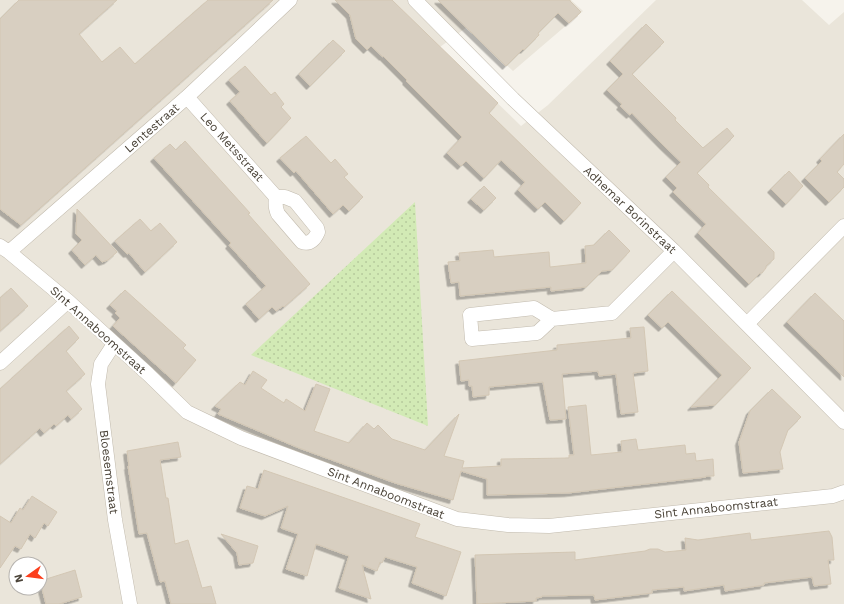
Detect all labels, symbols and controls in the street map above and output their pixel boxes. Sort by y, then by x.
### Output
street label: Lentestraat [122,101,182,155]
street label: Leo Metsstraat [197,110,267,184]
street label: Adhemar Borinstraat [581,163,679,257]
street label: Sint Annaboomstraat [47,283,149,377]
street label: Bloesemstraat [97,429,121,515]
street label: Sint Annaboomstraat [326,464,446,522]
street label: Sint Annaboomstraat [654,495,778,521]
north arrow [8,556,48,596]
text: N [11,573,26,584]

